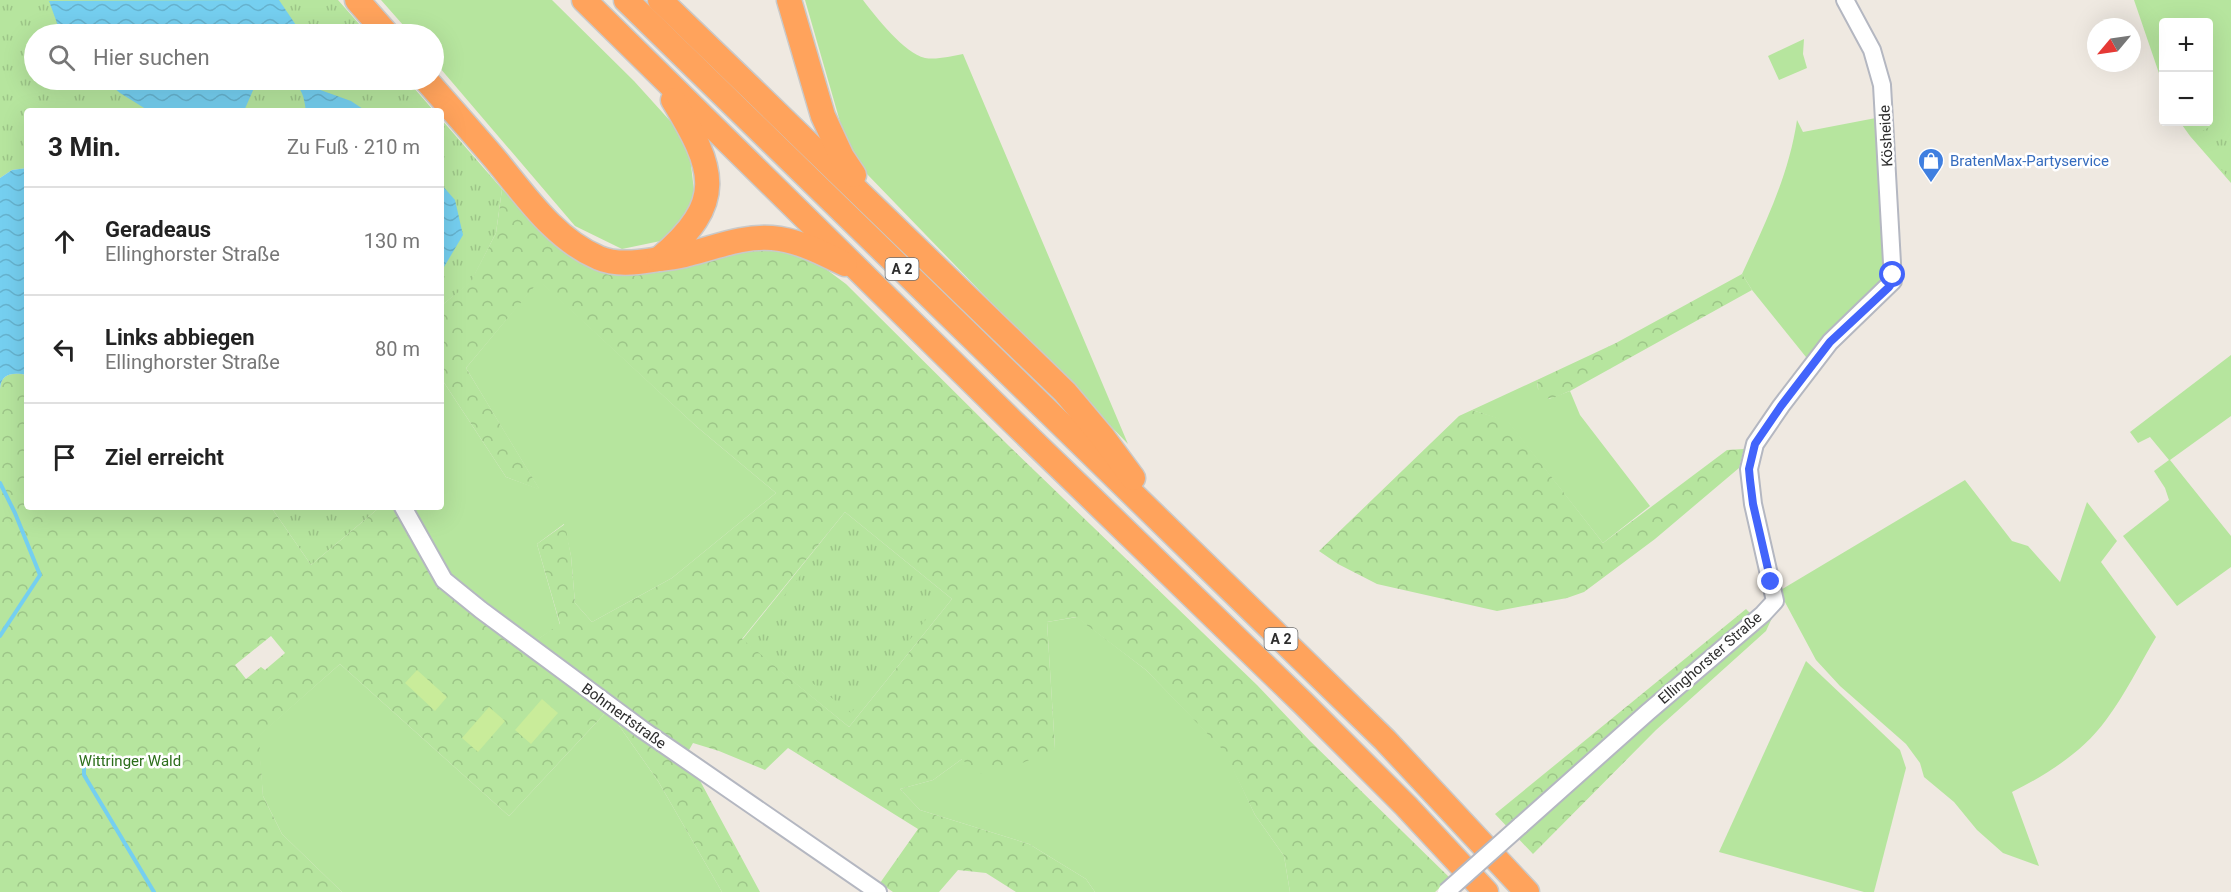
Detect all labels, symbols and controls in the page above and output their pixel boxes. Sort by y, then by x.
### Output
north arrow [2087,18,2141,72]
map controls [2159,18,2213,126]
button: + [2159,18,2213,72]
search box [24,24,444,90]
icon: search [45,41,78,74]
text: Hier suchen [93,45,210,70]
button: − [2159,72,2213,126]
street label: Kösheide [1875,105,1897,167]
text: 3 Min. [48,132,121,162]
text: Zu Fuß · 210 m [287,135,420,159]
shop icon: BratenMax-Partyservice [1916,146,1946,184]
place label: BratenMax-Partyservice [1950,152,2109,170]
text: Geradeaus [105,217,211,242]
icon: ahead [48,225,81,258]
text: 130 m [364,229,420,253]
text: Ellinghorster Straße [105,242,280,266]
road number: A 2 [886,258,918,280]
route start [1879,261,1905,287]
text: Links abbiegen [105,325,255,350]
icon: left [48,333,81,366]
text: 80 m [375,337,420,361]
text: Ellinghorster Straße [105,350,280,374]
icon: arrive [48,441,81,474]
text: Ziel erreicht [105,445,224,470]
route end [1757,568,1783,594]
street label: Ellinghorster Straße [1655,608,1765,708]
road number: A 2 [1264,628,1298,650]
street label: Bohmertstraße [578,679,670,753]
park label: Wittringer Wald [79,752,181,770]

